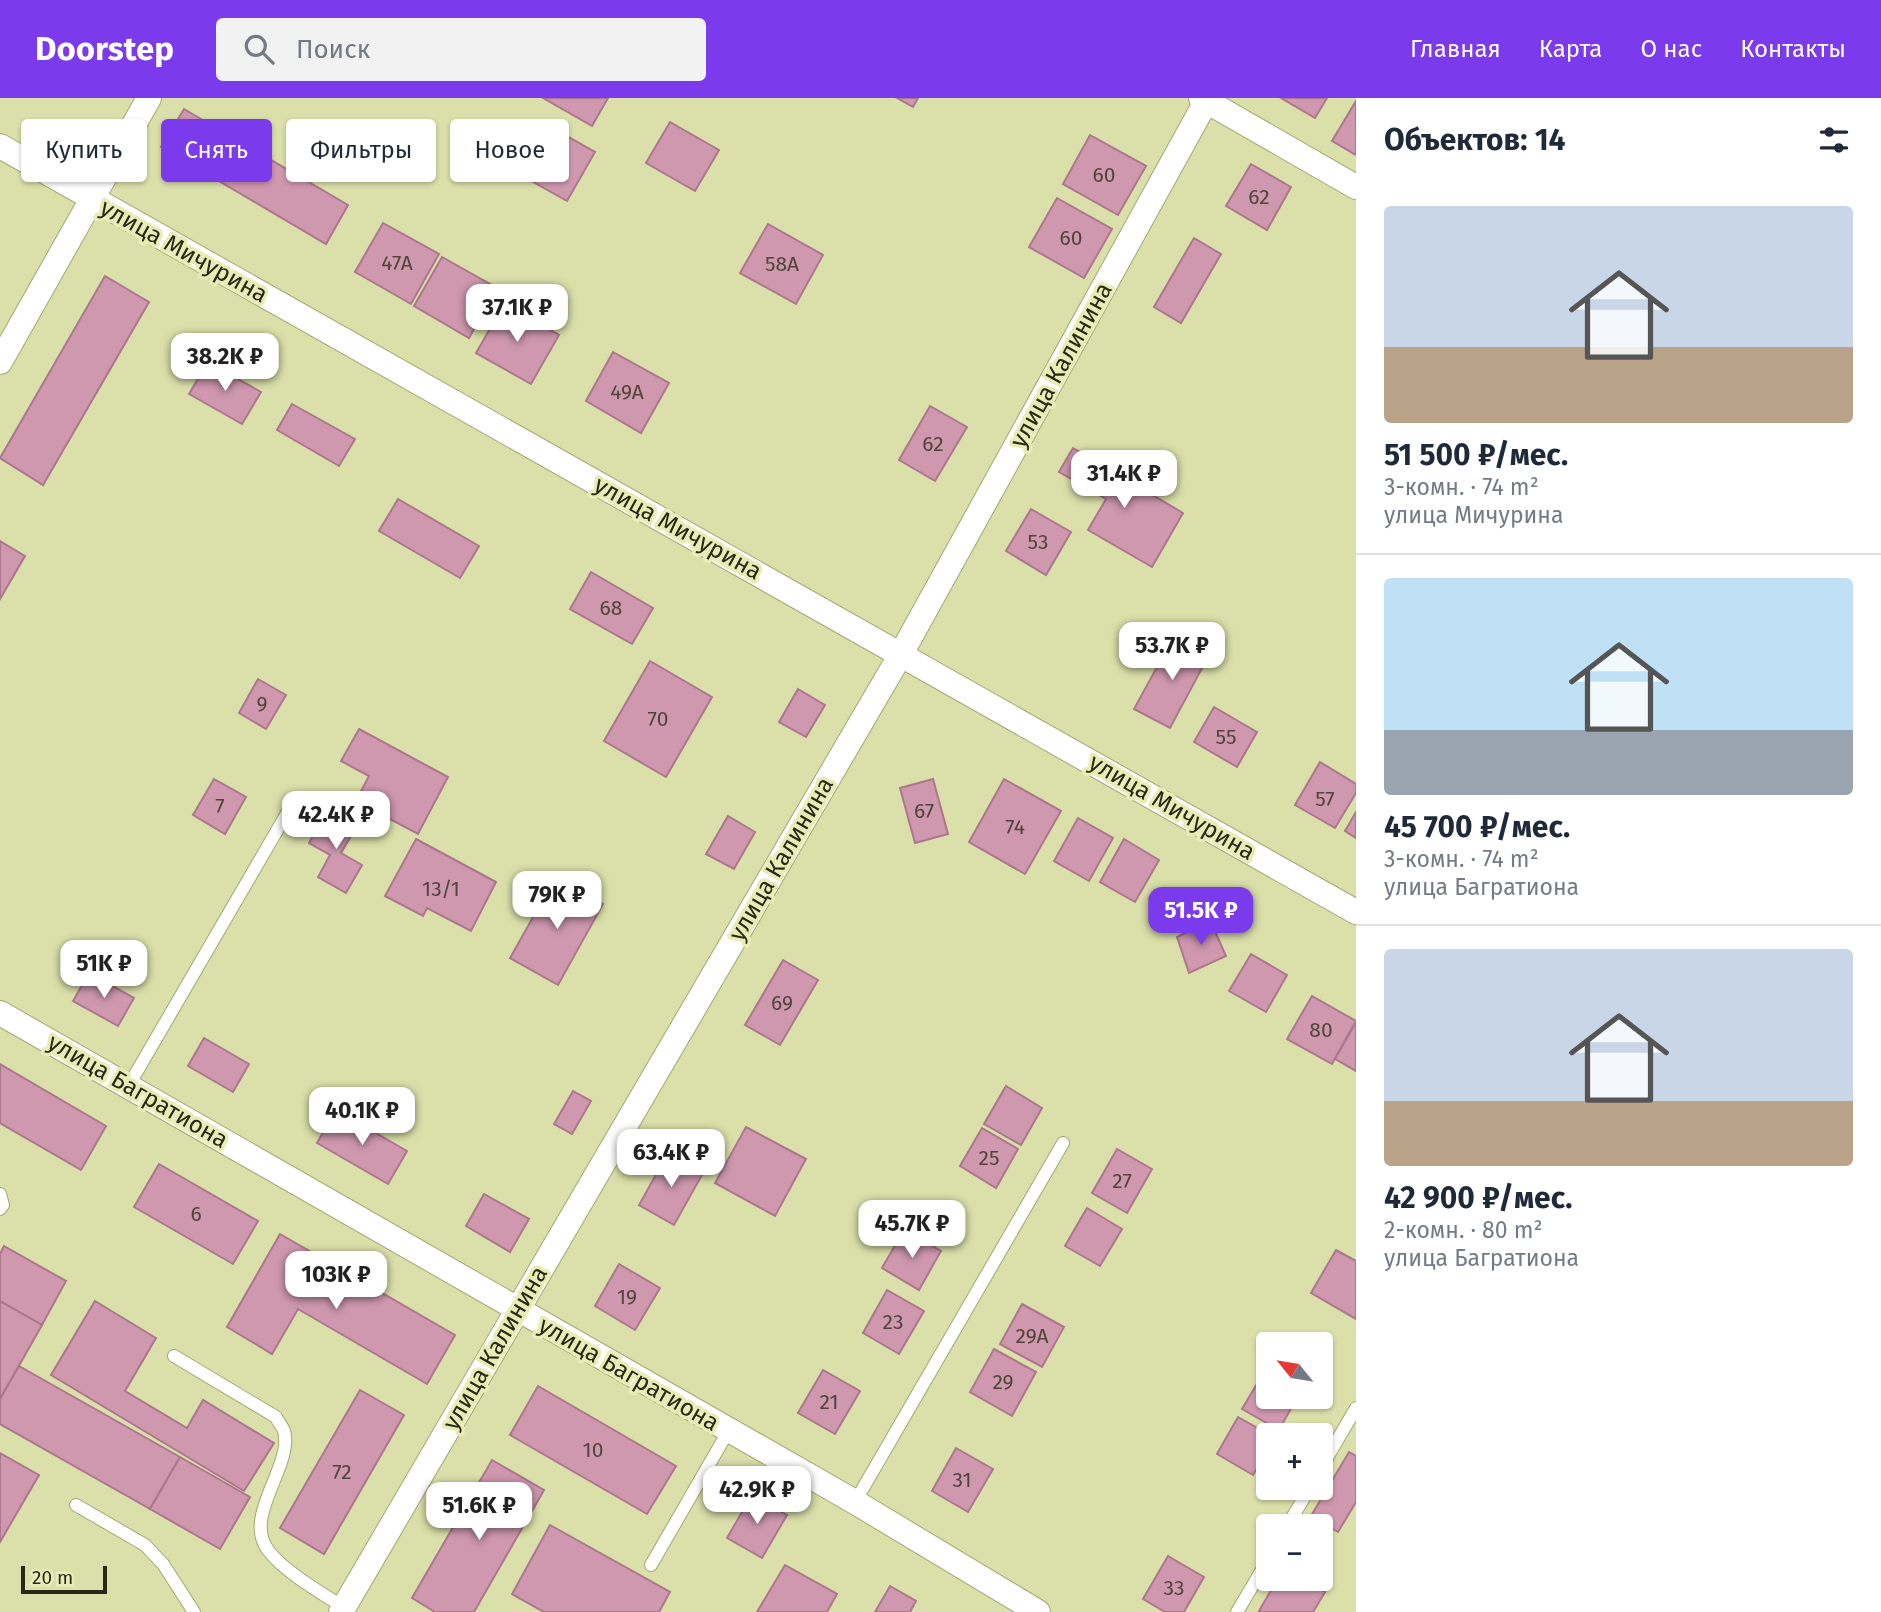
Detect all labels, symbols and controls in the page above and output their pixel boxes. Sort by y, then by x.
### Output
search box [216,18,706,81]
text: Doorstep [35,29,174,69]
icon: search [240,30,278,68]
text: Поиск [296,34,370,65]
text: Главная [1410,35,1501,63]
text: Карта [1539,35,1602,63]
text: О нас [1640,35,1702,63]
text: Контакты [1740,35,1846,63]
chip: Купить [21,119,147,182]
chip: Снять [161,119,272,182]
chip: Фильтры [286,119,436,182]
chip: Новое [450,119,569,182]
icon: filters [1815,121,1853,159]
text: Объектов: 14 [1384,122,1566,158]
house number: 60 [1093,162,1115,188]
house number: 62 [1248,184,1270,210]
street label: улица Мичурина [95,193,273,309]
house number: 60 [1060,225,1082,251]
house number: 47А [381,250,413,276]
house number: 58А [765,251,799,277]
icon: home [1556,252,1682,378]
street label: улица Калинина [1004,278,1118,452]
pin: 37.1K ₽ [452,285,582,344]
text: 37.1K ₽ [482,293,552,321]
pin: 38.2K ₽ [160,334,290,393]
text: 38.2K ₽ [187,342,263,370]
house number: 49А [610,379,644,405]
house number: 62 [922,431,944,457]
text: 51 500 ₽/мес. [1384,437,1568,473]
pin: 31.4K ₽ [1059,450,1189,510]
text: 31.4K ₽ [1087,459,1161,487]
street label: улица Мичурина [589,470,767,586]
text: 3-комн. · 74 m² [1384,473,1539,501]
text: улица Мичурина [1384,501,1564,529]
house number: 53 [1028,529,1048,555]
house number: 68 [600,595,622,621]
pin: 53.7K ₽ [1107,622,1237,682]
icon: home [1556,624,1682,750]
text: 53.7K ₽ [1135,631,1209,659]
house number: 9 [256,691,268,717]
house number: 70 [648,706,668,732]
house number: 55 [1216,724,1236,750]
street label: улица Мичурина [1084,748,1260,866]
street label: улица Калинина [723,772,839,946]
house number: 57 [1315,786,1335,812]
pin: 42.4K ₽ [271,792,401,851]
house number: 7 [215,793,225,819]
house number: 67 [914,798,934,824]
text: 42.4K ₽ [298,800,374,828]
text: 45 700 ₽/мес. [1384,809,1570,845]
house number: 74 [1005,814,1025,840]
text: 3-комн. · 74 m² [1384,845,1539,873]
pin: 79K ₽ [508,872,606,931]
text: улица Багратиона [1384,873,1579,901]
house number: 13/1 [422,876,460,902]
text: 79K ₽ [528,880,586,908]
pin: 51.5K ₽ [1136,888,1266,947]
text: 51.5K ₽ [1164,896,1238,924]
pin: 51K ₽ [55,940,153,1000]
text: 51K ₽ [76,949,132,977]
house number: 69 [771,990,793,1016]
icon: home [1556,995,1682,1121]
house number: 80 [1309,1017,1333,1043]
street label: улица Багратиона [43,1028,233,1154]
pin: 40.1K ₽ [297,1088,427,1147]
text: 40.1K ₽ [325,1096,399,1124]
pin: 63.4K ₽ [606,1130,736,1189]
text: 63.4K ₽ [633,1138,709,1166]
house number: 25 [979,1145,999,1171]
house number: 27 [1112,1168,1132,1194]
text: 42 900 ₽/мес. [1384,1180,1573,1216]
pin: 45.7K ₽ [847,1200,977,1260]
house number: 6 [190,1201,202,1227]
text: 45.7K ₽ [874,1209,950,1237]
text: 2-комн. · 80 m² [1384,1216,1543,1244]
text: улица Багратиона [1384,1244,1579,1272]
pin: 103K ₽ [279,1252,393,1311]
text: 103K ₽ [301,1260,371,1288]
street label: улица Калинина [437,1261,553,1435]
house number: 19 [617,1284,637,1310]
house number: 23 [883,1309,903,1335]
street label: улица Багратиона [534,1311,724,1437]
house number: 29А [1015,1323,1049,1349]
north arrow [1256,1332,1334,1409]
map controls [1256,1332,1333,1591]
house number: 29 [992,1369,1014,1395]
house number: 21 [820,1389,838,1415]
button: + [1256,1423,1333,1500]
house number: 10 [583,1437,603,1463]
house number: 72 [332,1459,352,1485]
pin: 42.9K ₽ [692,1466,822,1526]
house number: 31 [952,1467,972,1493]
text: 42.9K ₽ [719,1475,795,1503]
pin: 51.6K ₽ [414,1482,544,1542]
text: 51.6K ₽ [442,1491,516,1519]
button: − [1256,1514,1333,1591]
scale bar [21,1563,107,1595]
text: 20 m [32,1566,73,1589]
house number: 33 [1164,1575,1184,1601]

